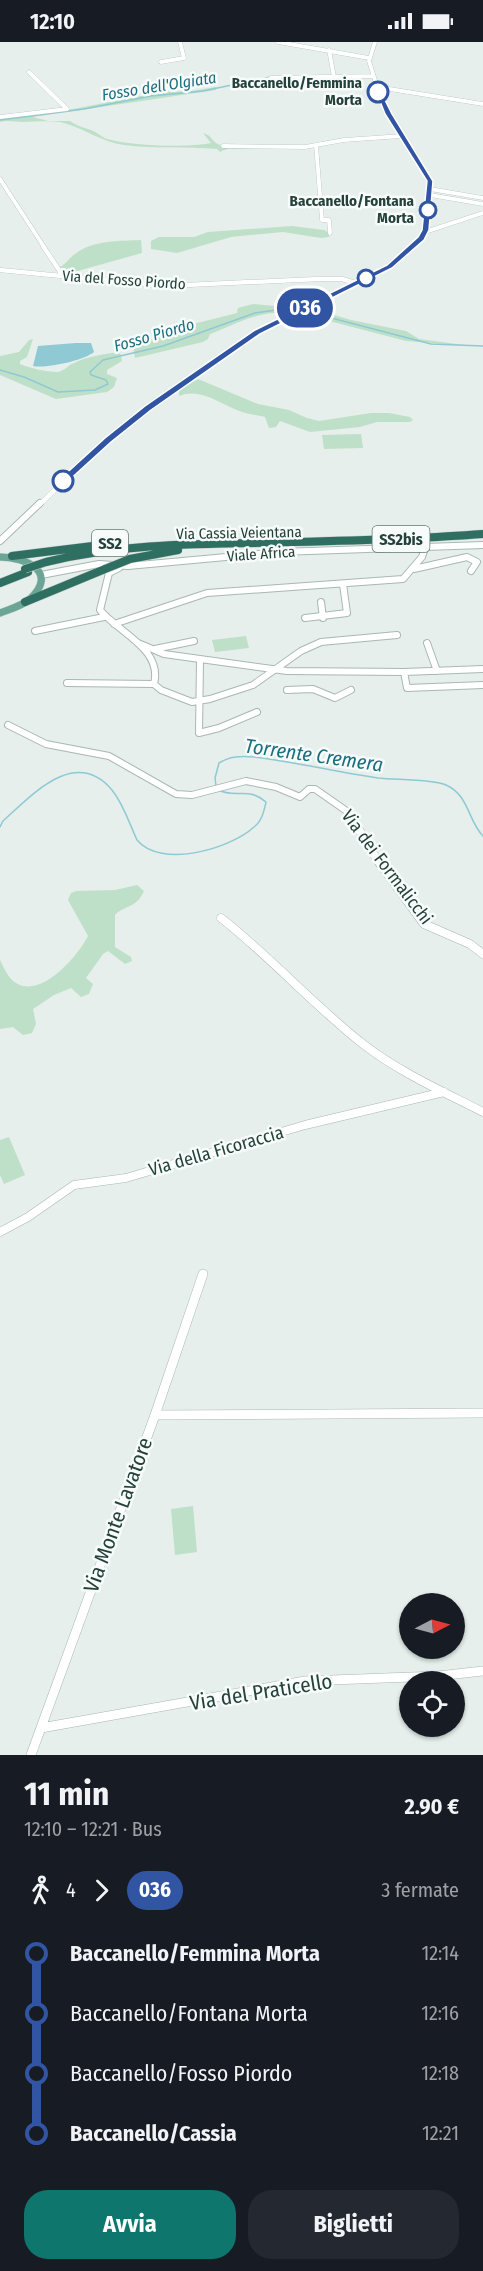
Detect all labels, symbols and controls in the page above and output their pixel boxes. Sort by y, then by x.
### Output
text: 12:10 [30,8,75,35]
water label: Fosso dell'Olgiata [100,68,218,104]
place label: Baccanello/Femmina Morta [232,74,363,109]
marker: Baccanello/Femmina Morta [367,81,389,103]
place label: Baccanello/Fontana Morta [290,192,415,227]
marker: Baccanello/Fontana Morta [419,201,437,219]
street label: Via del Fosso Piordo [62,267,186,293]
unlabelled marker [357,269,375,287]
line badge: 036 [270,288,340,328]
text: 036 [289,295,321,321]
water label: Fosso Piordo [112,314,196,356]
unlabelled marker [52,470,74,492]
street label: Via Cassia Veientana [176,523,302,543]
road number: SS2bis [372,526,430,552]
road number: SS2 [92,530,128,556]
street label: Viale Africa [226,543,296,565]
water label: Torrente Cremera [243,733,385,777]
street label: Via dei Formalicchi [337,805,437,929]
street label: Via della Ficoraccia [146,1121,286,1181]
street label: Via Monte Lavatore [78,1434,158,1596]
north arrow [399,1593,465,1659]
map controls [399,1593,465,1737]
street label: Via del Praticello [188,1668,334,1716]
button: locate [399,1671,465,1737]
text: 11 min [24,1774,109,1814]
text: 2.90 € [405,1793,459,1820]
text: 12:10 – 12:21 · Bus [24,1817,162,1841]
icon: walk [24,1874,57,1907]
icon: forward [85,1874,118,1907]
text: 036 [139,1877,171,1903]
text: 4 [66,1878,76,1902]
text: 3 fermate [381,1878,459,1902]
text: Baccanello/Femmina Morta [70,1940,320,1967]
text: 12:14 [421,1941,459,1965]
text: Baccanello/Fontana Morta [70,2000,308,2027]
text: 12:16 [421,2001,459,2025]
text: Baccanello/Fosso Piordo [70,2060,292,2087]
text: 12:18 [421,2061,459,2085]
text: Baccanello/Cassia [70,2120,237,2147]
text: 12:21 [422,2121,459,2145]
button: Avvia [24,2190,236,2259]
button: Biglietti [248,2190,459,2259]

